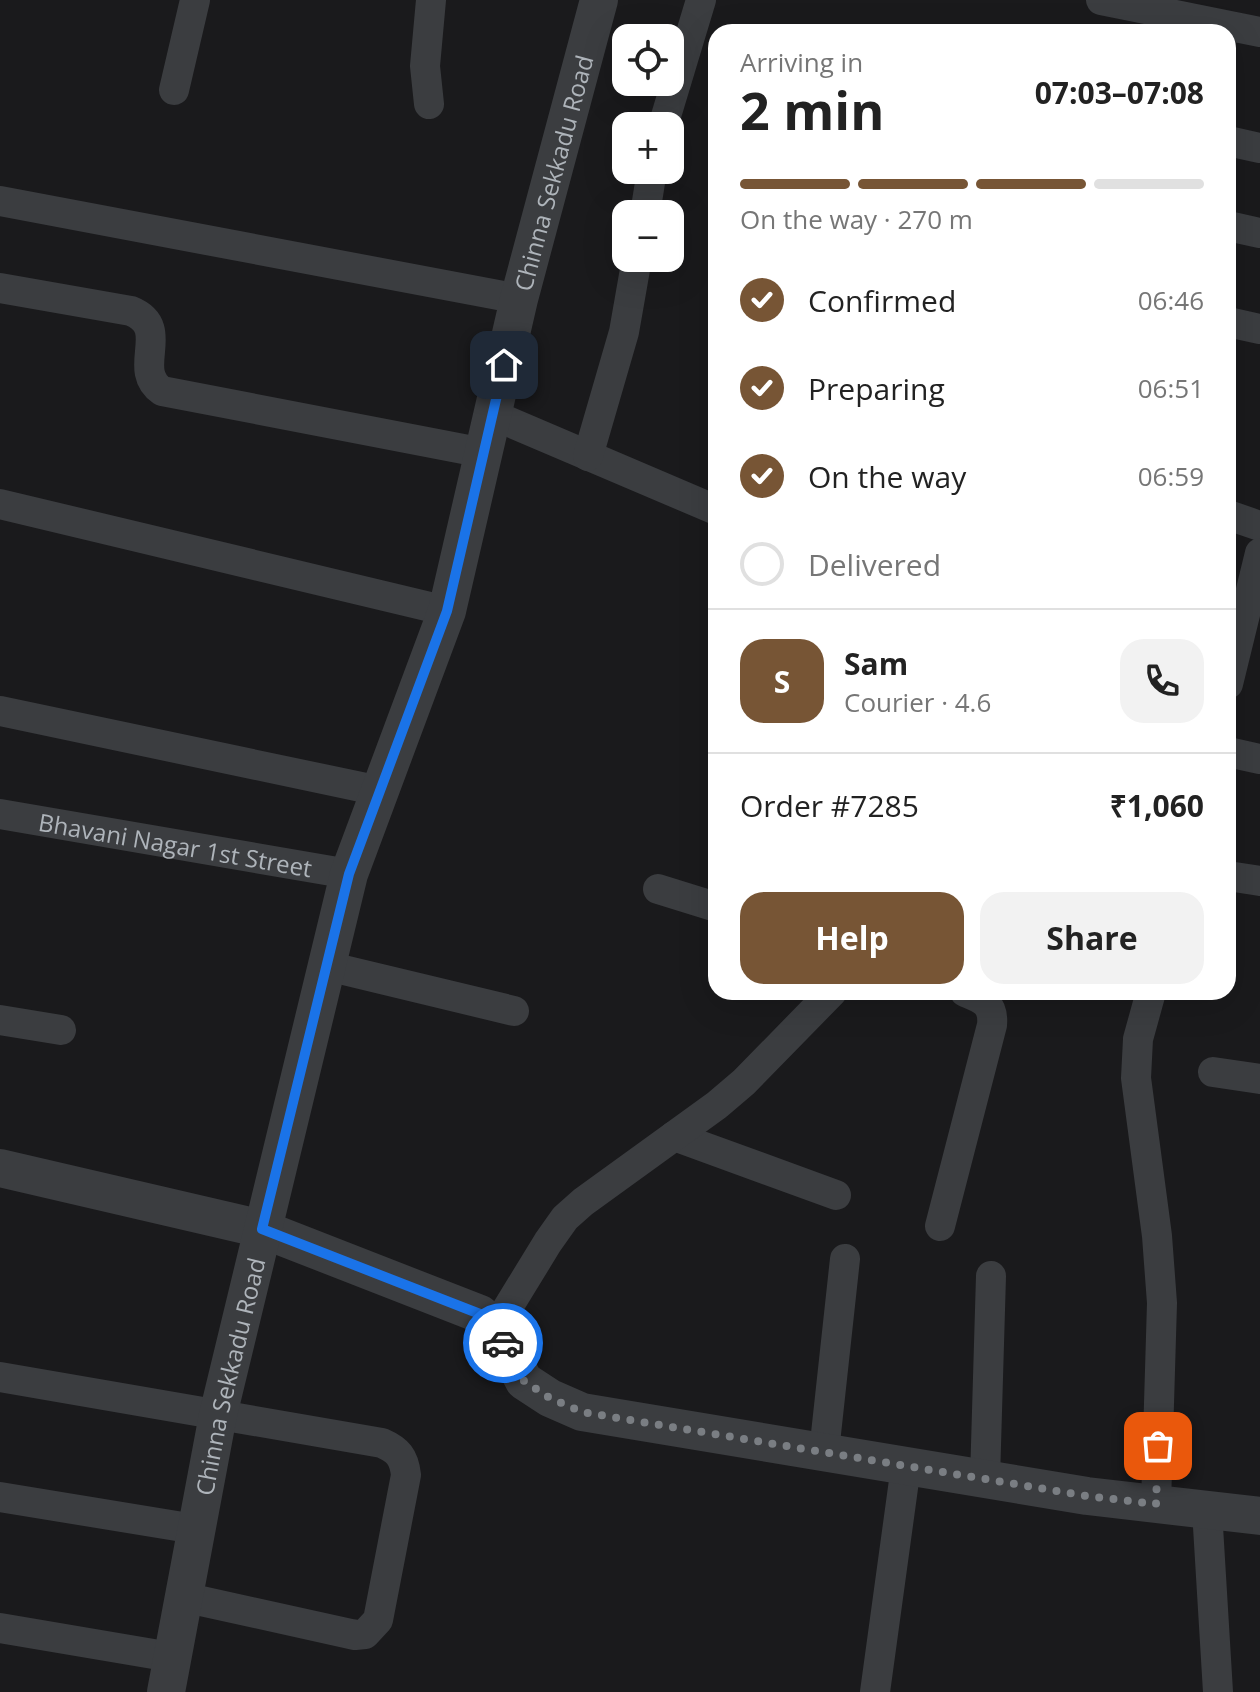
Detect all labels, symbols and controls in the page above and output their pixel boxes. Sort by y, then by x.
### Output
map controls [612,24,684,272]
button: locate [612,24,684,96]
text: Arriving in [740,44,863,80]
street label: Chinna Sekkadu Road [505,51,600,294]
text: 07:03–07:08 [1035,72,1204,113]
text: 2 min [740,74,884,145]
button: + [612,112,684,184]
button: − [612,200,684,272]
text: On the way · 270 m [740,201,973,237]
icon: check [740,278,784,322]
text: Confirmed [808,280,956,321]
text: 06:46 [1138,282,1204,318]
pin [470,331,538,399]
icon: home [482,343,526,387]
icon: check [740,366,784,410]
text: Preparing [808,368,945,409]
text: 06:51 [1138,370,1204,406]
icon: check [740,454,784,498]
text: On the way [808,456,966,497]
text: 06:59 [1138,458,1204,494]
text: Delivered [808,544,941,585]
button: phone [1120,639,1204,723]
text: Sam [844,643,908,684]
text: S [774,661,790,702]
text: Courier · 4.6 [844,684,991,720]
text: Order #7285 [740,785,919,826]
text: ₹1,060 [1110,785,1204,826]
street label: Bhavani Nagar 1st Street [36,804,315,884]
button: Help [740,892,964,984]
button: Share [980,892,1204,984]
street label: Chinna Sekkadu Road [187,1254,272,1498]
courier [463,1303,543,1383]
icon: car [481,1321,525,1365]
pin [1124,1412,1192,1480]
icon: bag [1136,1424,1180,1468]

